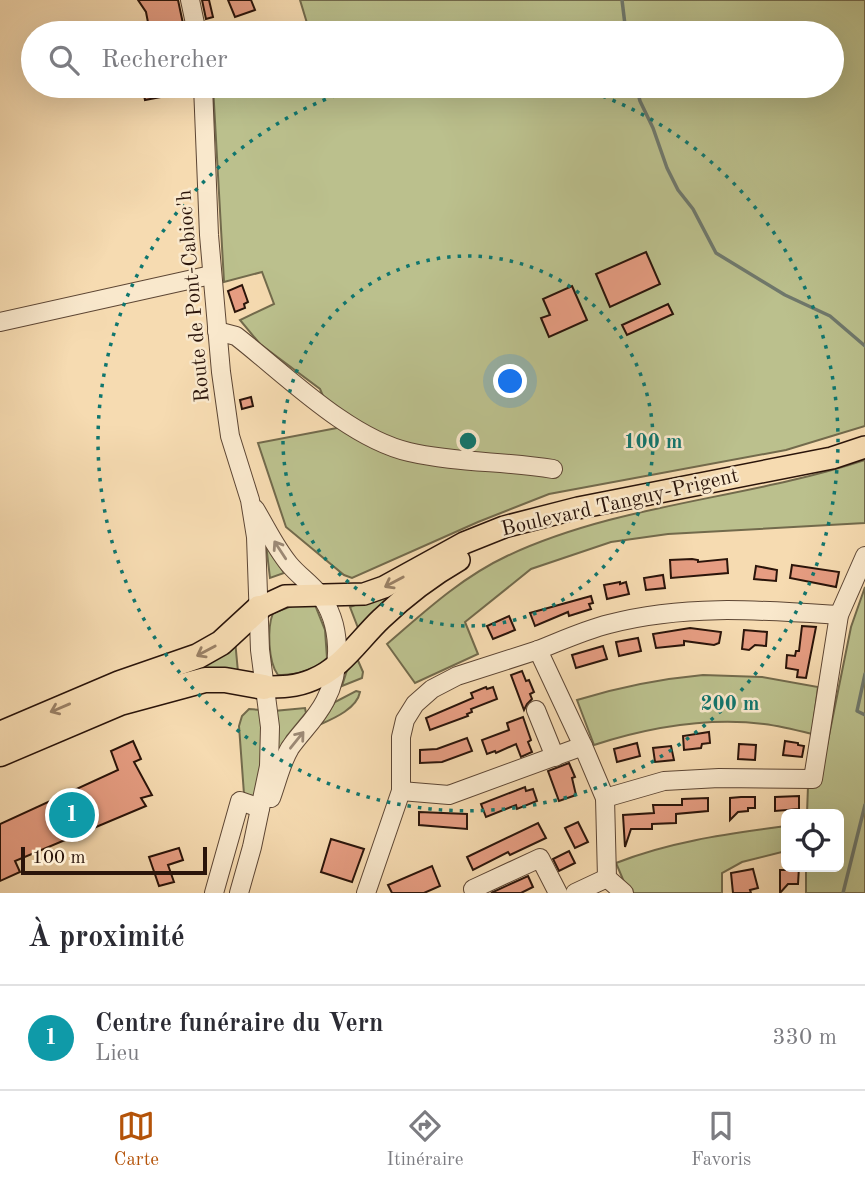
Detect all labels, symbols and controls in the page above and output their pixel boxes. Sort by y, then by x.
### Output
search box [21,21,844,98]
icon: search [45,41,83,79]
text: Rechercher [101,47,228,73]
street label: Route de Pont-Cabioc'h [174,189,214,403]
your location [493,364,527,398]
centre of rings [456,429,480,453]
text: 100 m [623,432,683,453]
street label: Boulevard Tanguy-Prigent [499,465,741,541]
one-way arrow [272,541,287,560]
one-way arrow [384,576,405,589]
one-way arrow [196,645,217,658]
text: 200 m [700,694,760,715]
one-way arrow [50,702,71,715]
one-way arrow [290,731,305,749]
pin: 1 [49,789,95,841]
map controls [781,809,844,872]
button: locate [781,809,844,872]
scale bar [21,844,206,876]
text: 100 m [32,849,85,868]
text: À proximité [28,923,185,953]
text: Centre funéraire du Vern [95,1011,384,1037]
text: 1 [44,1026,58,1049]
text: 330 m [772,1026,837,1049]
text: Lieu [95,1042,139,1065]
tab: Carte [114,1107,159,1172]
tab: Itinéraire [387,1107,464,1172]
tab: Favoris [691,1107,751,1172]

